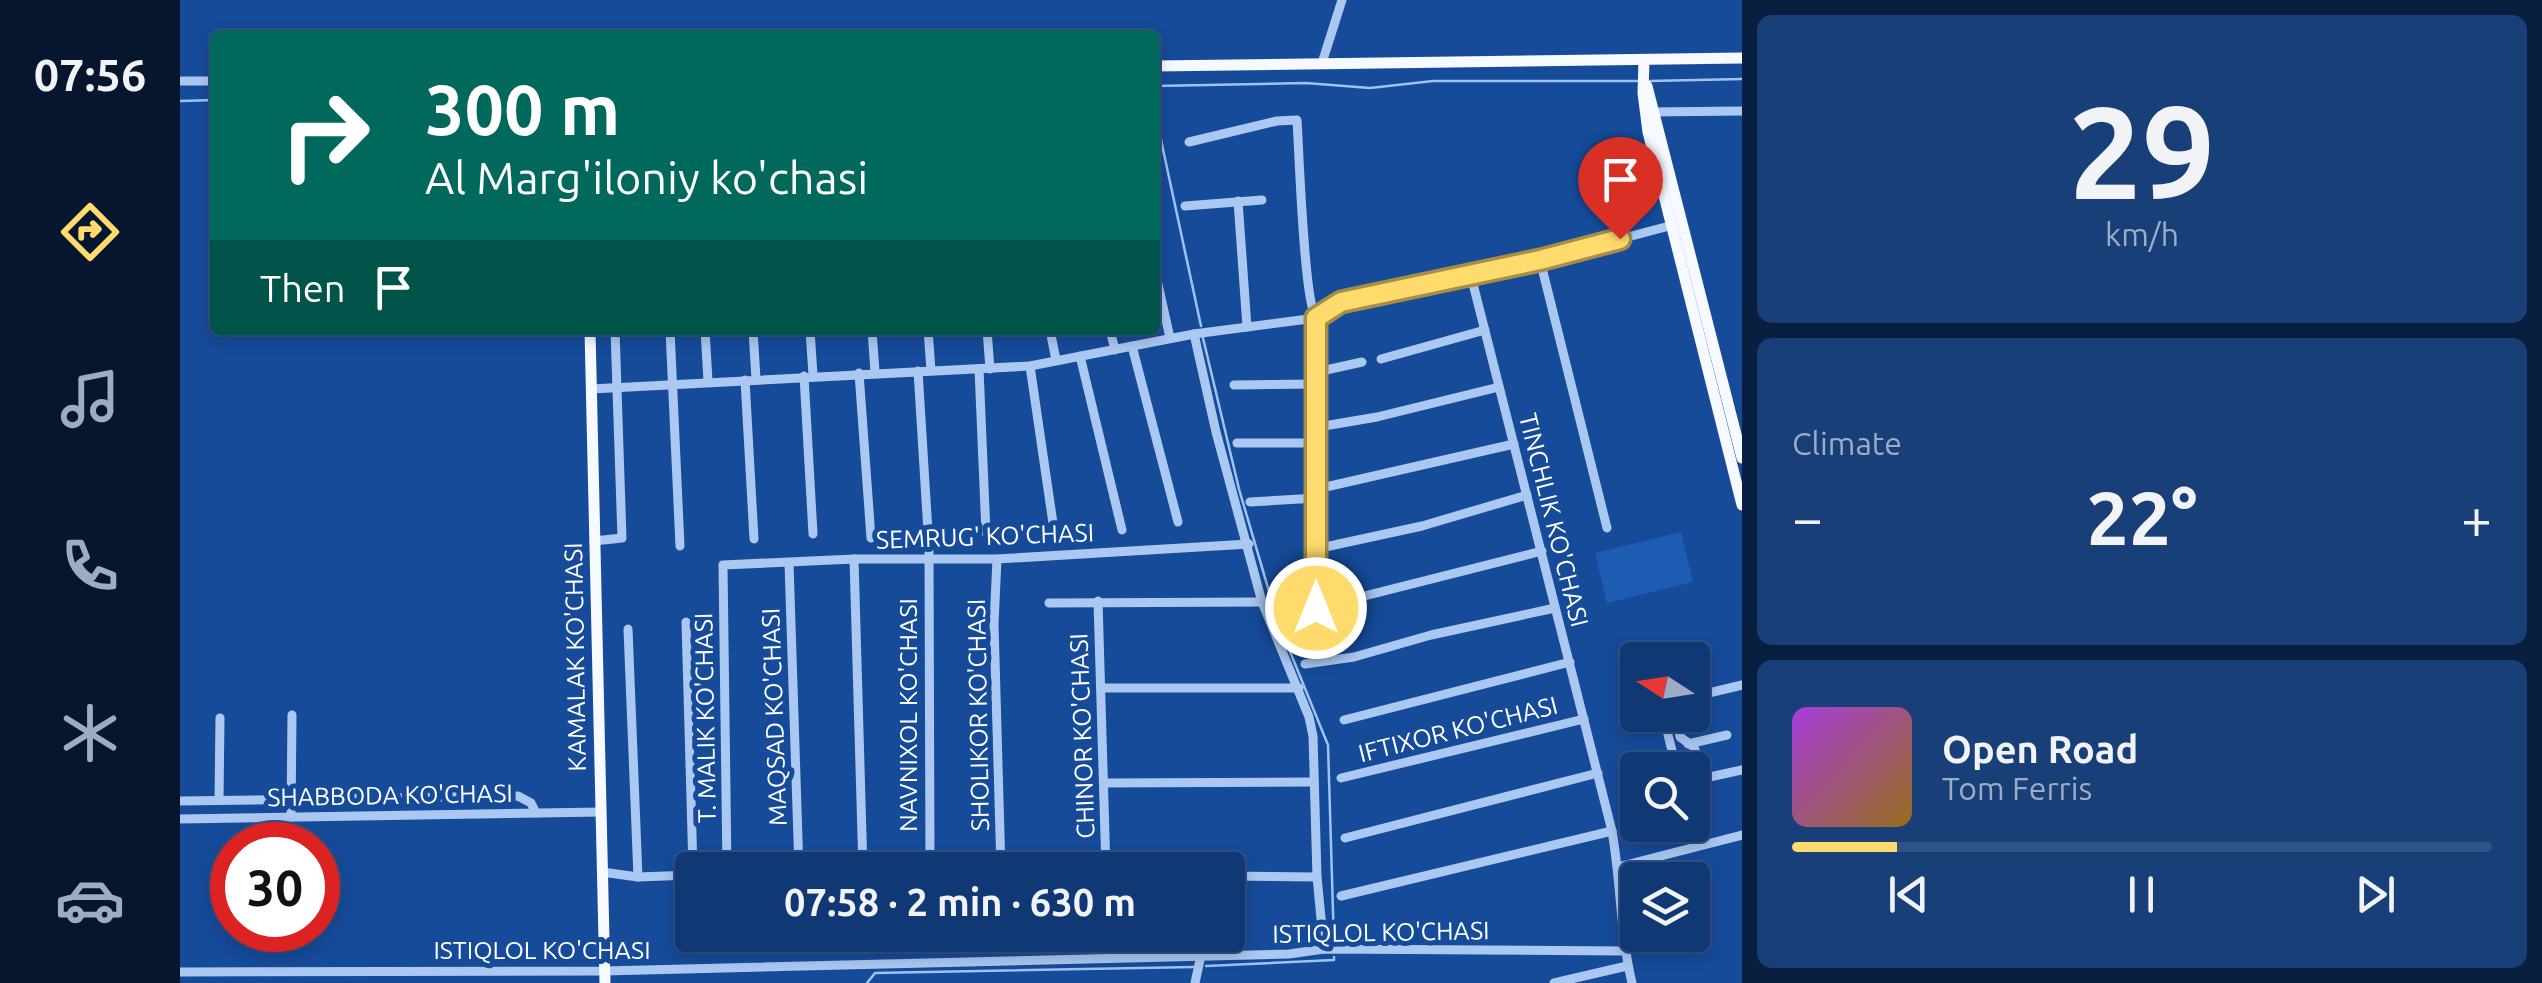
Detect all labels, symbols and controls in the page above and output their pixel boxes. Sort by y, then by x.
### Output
text: 07:56 [34,49,146,100]
icon: right [260,70,390,200]
text: 300 m [425,70,620,148]
text: 29 [2069,78,2215,224]
pin [1578,137,1663,240]
text: Al Marg'iloniy ko'chasi [425,152,868,203]
icon: arrive [1593,152,1648,207]
icon: directions [55,197,125,267]
text: km/h [2105,216,2179,252]
icon: arrive [366,260,421,315]
text: Then [260,267,346,309]
icon: music [55,364,125,434]
street label: TINCHLIK KO'CHASI [1514,410,1594,630]
text: Climate [1792,425,1902,461]
text: 22° [2086,475,2198,559]
text: − [1792,487,1823,548]
text: + [2461,487,2492,548]
street label: SEMRUG' KO'CHASI [876,518,1094,554]
icon: phone [55,531,125,601]
street label: KAMALAK KO'CHASI [559,542,591,772]
position arrow [1264,556,1368,660]
street label: NAVNIXOL KO'CHASI [894,598,922,832]
street label: SHOLIKOR KO'CHASI [962,598,994,832]
street label: MAQSAD KO'CHASI [756,608,792,826]
street label: T. MALIK KO'CHASI [689,613,721,823]
street label: CHINOR KO'CHASI [1064,633,1100,839]
north arrow [1620,642,1710,732]
map controls [1620,642,1710,952]
street label: IFTIXOR KO'CHASI [1356,691,1560,767]
icon: climate [55,698,125,768]
text: Open Road [1942,728,2138,770]
button: search [1620,752,1710,842]
text: Tom Ferris [1942,770,2092,806]
street label: SHABBODA KO'CHASI [267,779,513,811]
speed limit sign: 30 [210,822,340,952]
button: layers [1620,862,1710,952]
icon: car [55,865,125,935]
icon: previous [1881,867,1936,922]
icon: pause [2114,867,2169,922]
icon: next [2348,867,2403,922]
text: 07:58 · 2 min · 630 m [784,881,1136,923]
street label: ISTIQLOL KO'CHASI [1272,916,1490,948]
street label: ISTIQLOL KO'CHASI [433,936,651,964]

